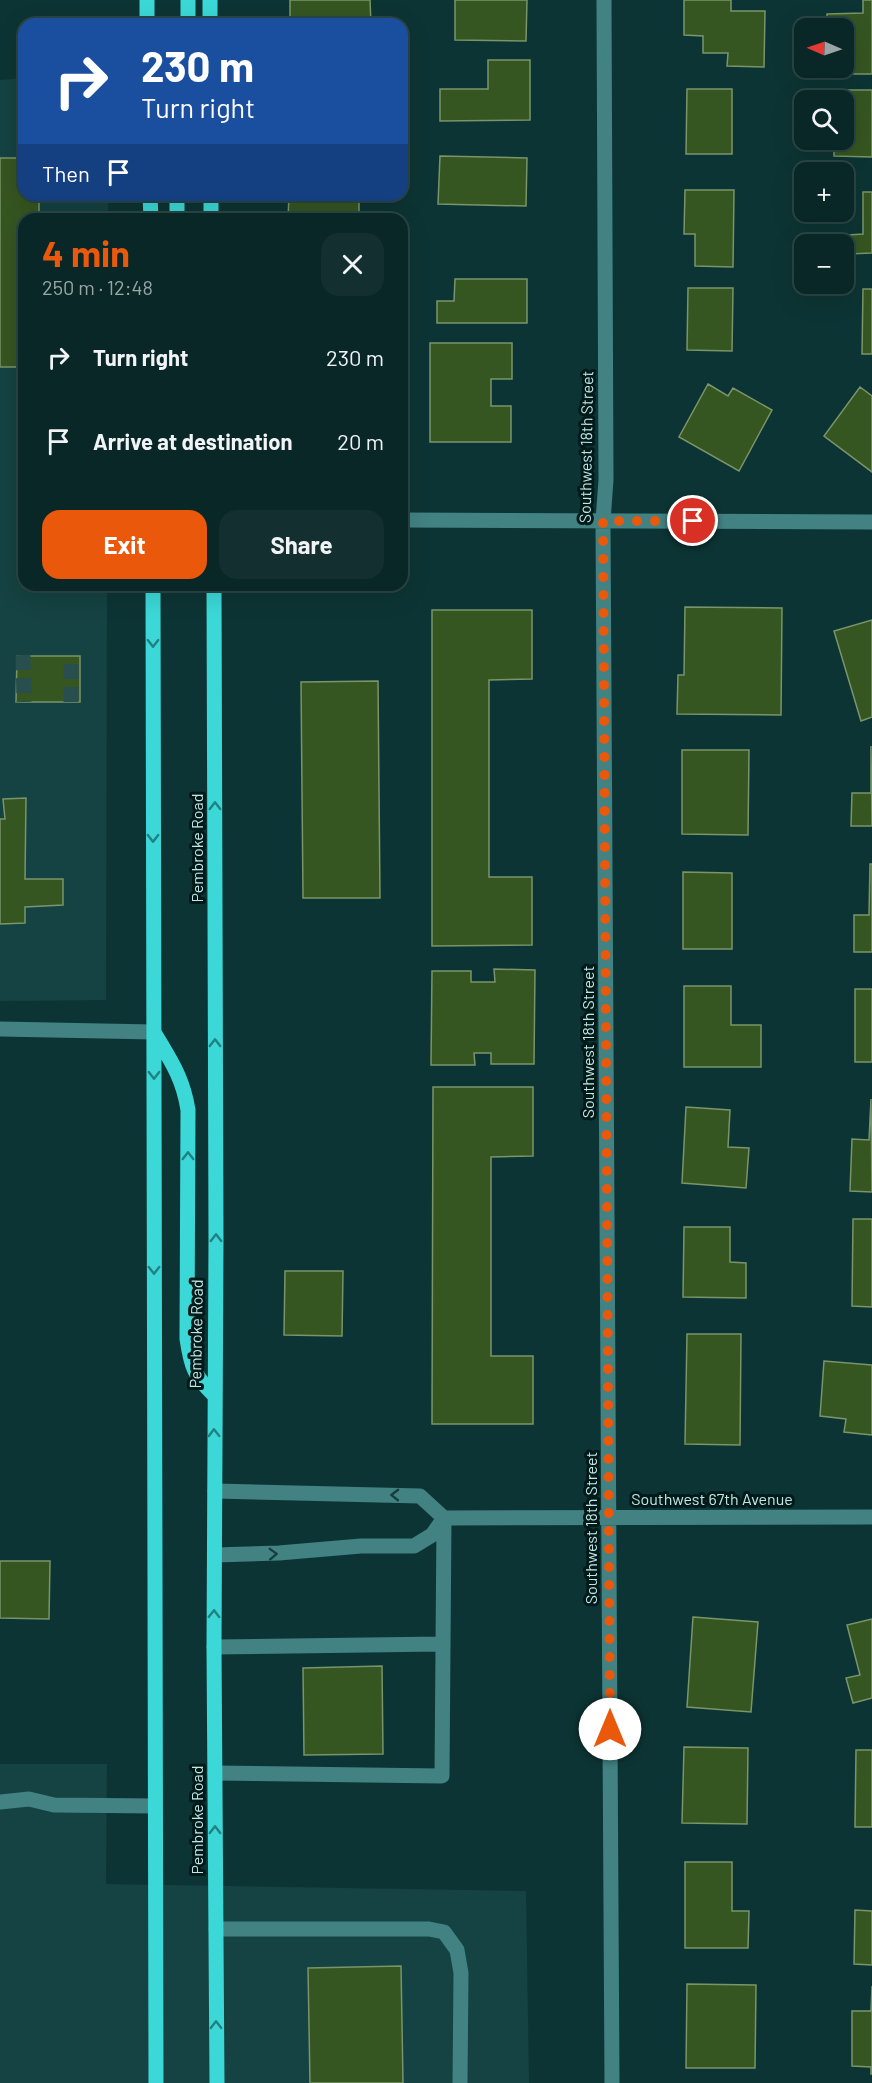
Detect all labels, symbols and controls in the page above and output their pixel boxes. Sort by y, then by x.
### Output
north arrow [794,18,854,78]
map controls [794,18,854,294]
text: 230 m [141,40,254,90]
icon: right [42,42,120,120]
button: search [794,90,854,150]
text: Turn right [141,91,255,123]
icon: arrive [102,156,135,189]
text: Then [42,160,90,186]
button: + [794,162,854,222]
text: 4 min [42,231,130,274]
button: close [321,233,384,296]
button: − [794,234,854,294]
text: 250 m · 12:48 [42,275,153,299]
icon: right [42,341,75,374]
text: Turn right [93,344,188,370]
text: 230 m [326,344,384,370]
street label: Southwest 18th Street [575,371,596,523]
icon: arrive [42,425,75,458]
text: Arrive at destination [93,428,292,454]
text: 20 m [337,428,384,454]
pin [667,495,718,546]
icon: arrive [676,504,709,537]
button: Exit [42,510,207,579]
button: Share [219,510,384,579]
one-way arrow [147,639,159,648]
street label: Pembroke Road [187,794,206,902]
one-way arrow [209,801,221,810]
one-way arrow [147,834,159,843]
street label: Southwest 18th Street [578,966,597,1118]
one-way arrow [209,1038,221,1047]
one-way arrow [148,1071,160,1080]
one-way arrow [181,1152,194,1161]
one-way arrow [210,1233,222,1242]
one-way arrow [148,1266,160,1275]
street label: Pembroke Road [185,1279,206,1389]
one-way arrow [208,1428,220,1437]
street label: Southwest 18th Street [581,1452,600,1604]
one-way arrow [390,1489,399,1502]
street label: Southwest 67th Avenue [631,1489,793,1508]
one-way arrow [269,1547,278,1560]
one-way arrow [208,1609,220,1618]
position arrow [578,1697,642,1761]
street label: Pembroke Road [187,1766,206,1874]
one-way arrow [209,1825,221,1834]
one-way arrow [210,2020,222,2029]

